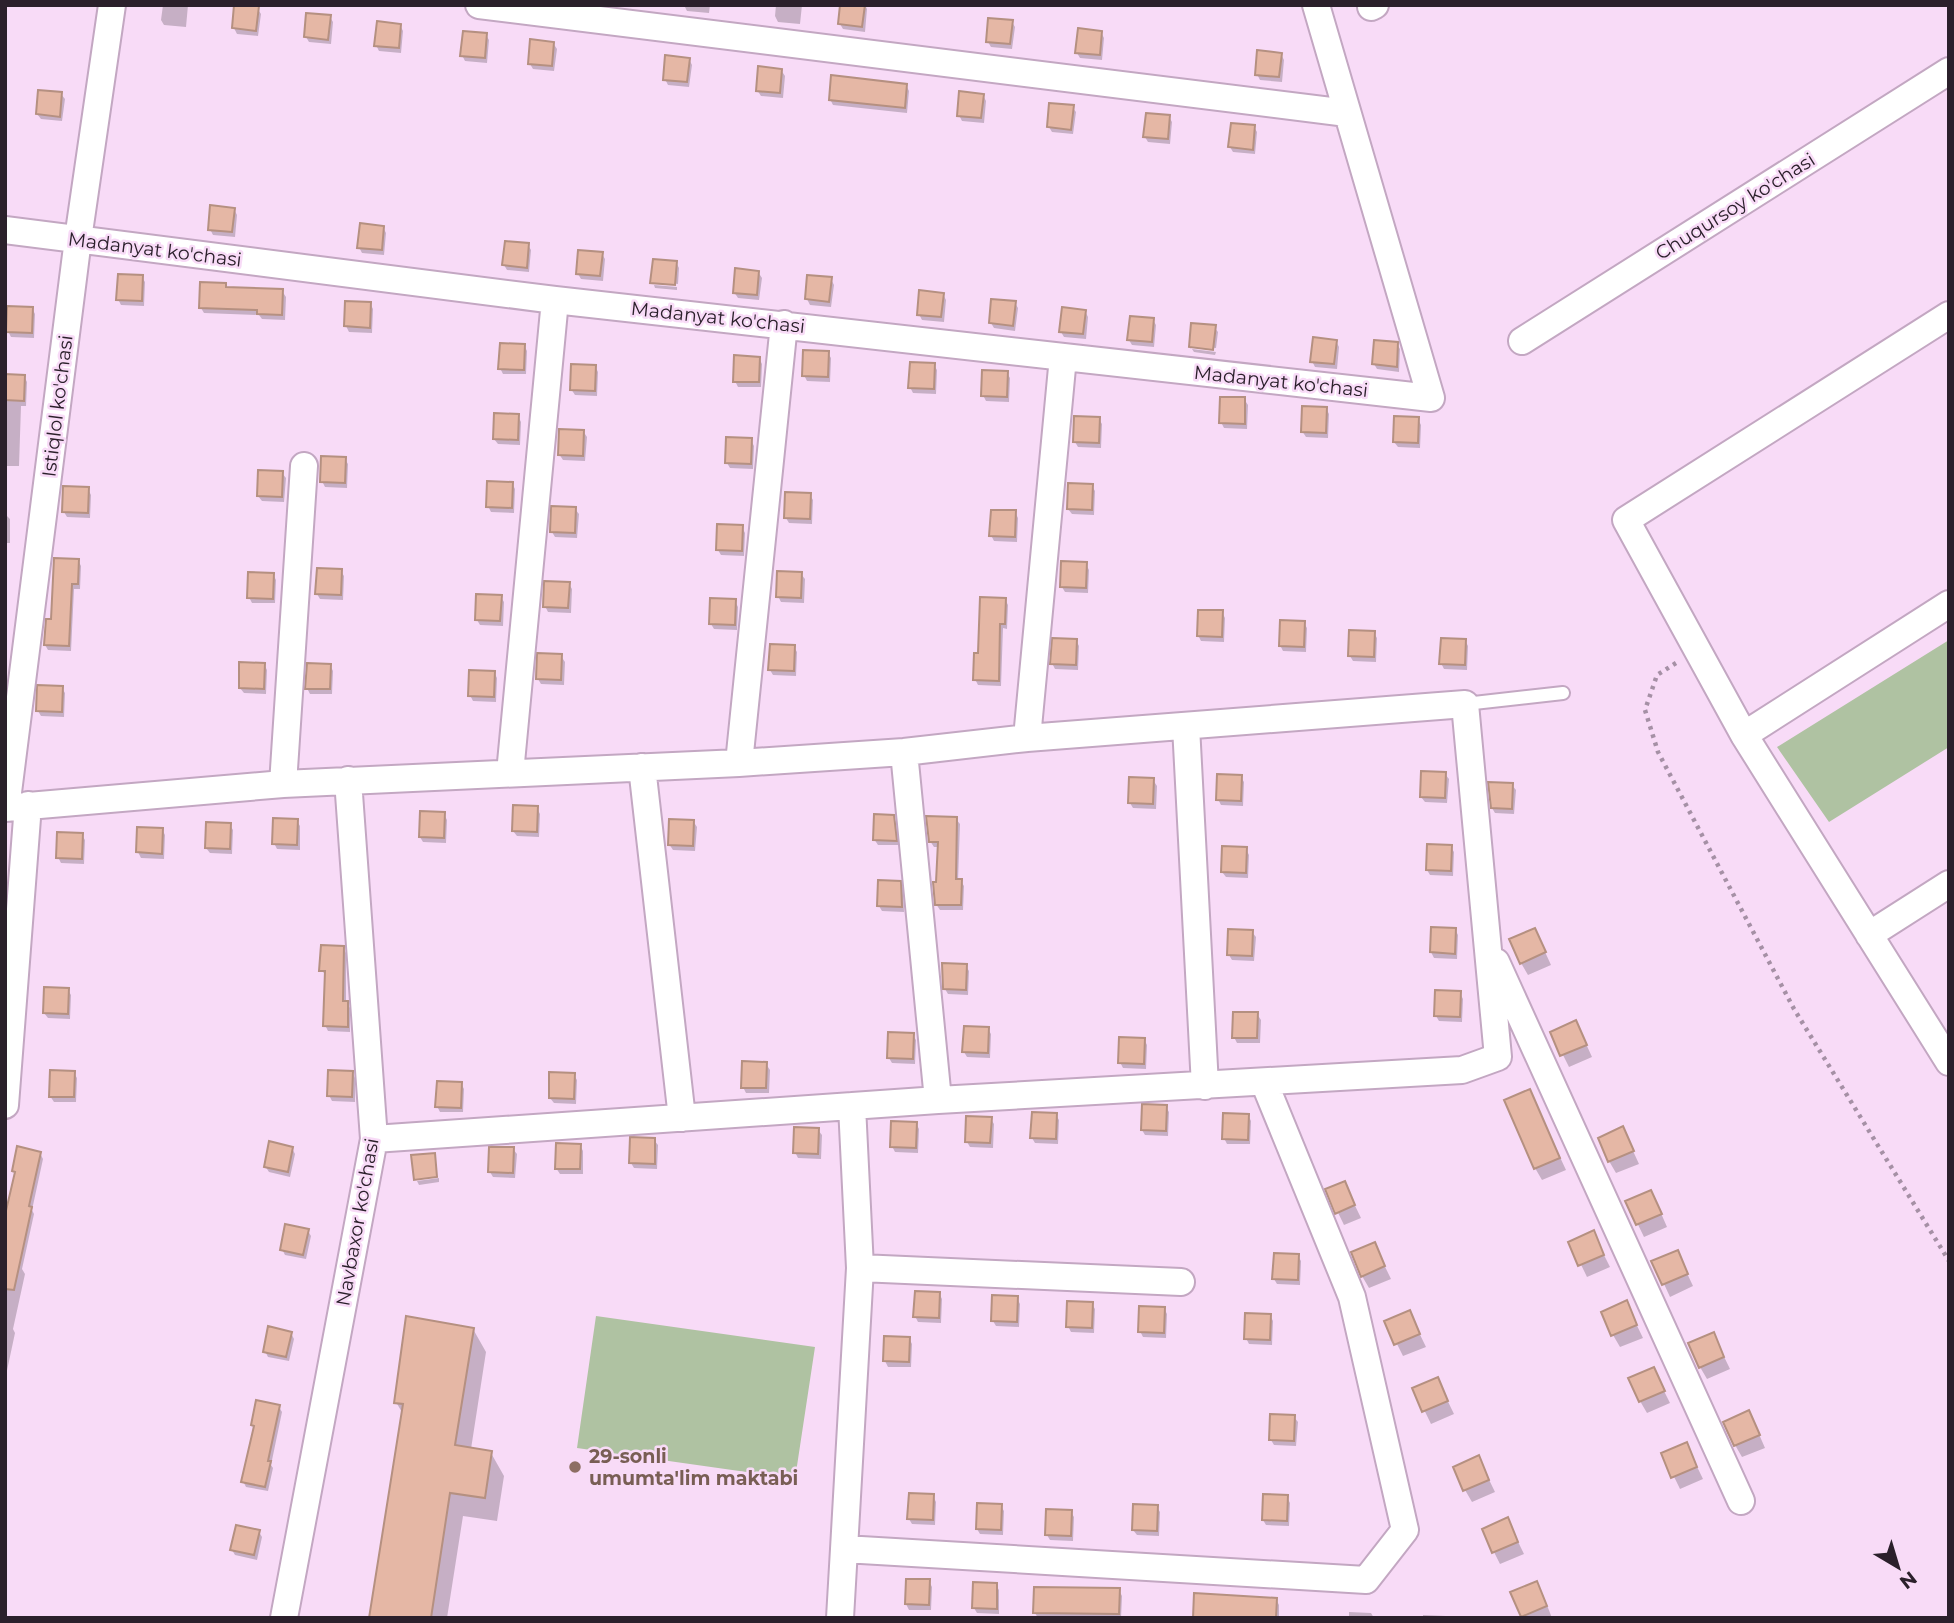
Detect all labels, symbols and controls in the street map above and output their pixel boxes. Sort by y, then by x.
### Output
street label: Chuqursoy ko'chasi [1651,148,1819,265]
street label: Madanyat ko'chasi [67,227,243,272]
street label: Madanyat ko'chasi [630,297,806,338]
street label: Istiqlol ko'chasi [37,334,78,478]
street label: Madanyat ko'chasi [1193,361,1369,402]
street label: Navbaxor ko'chasi [331,1136,384,1308]
place label: 29-sonli umumta'lim maktabi [589,1445,798,1490]
marker: 29-sonli umumta'lim maktabi [567,1459,583,1475]
north arrow [1863,1532,1933,1602]
text: N [1895,1566,1921,1594]

